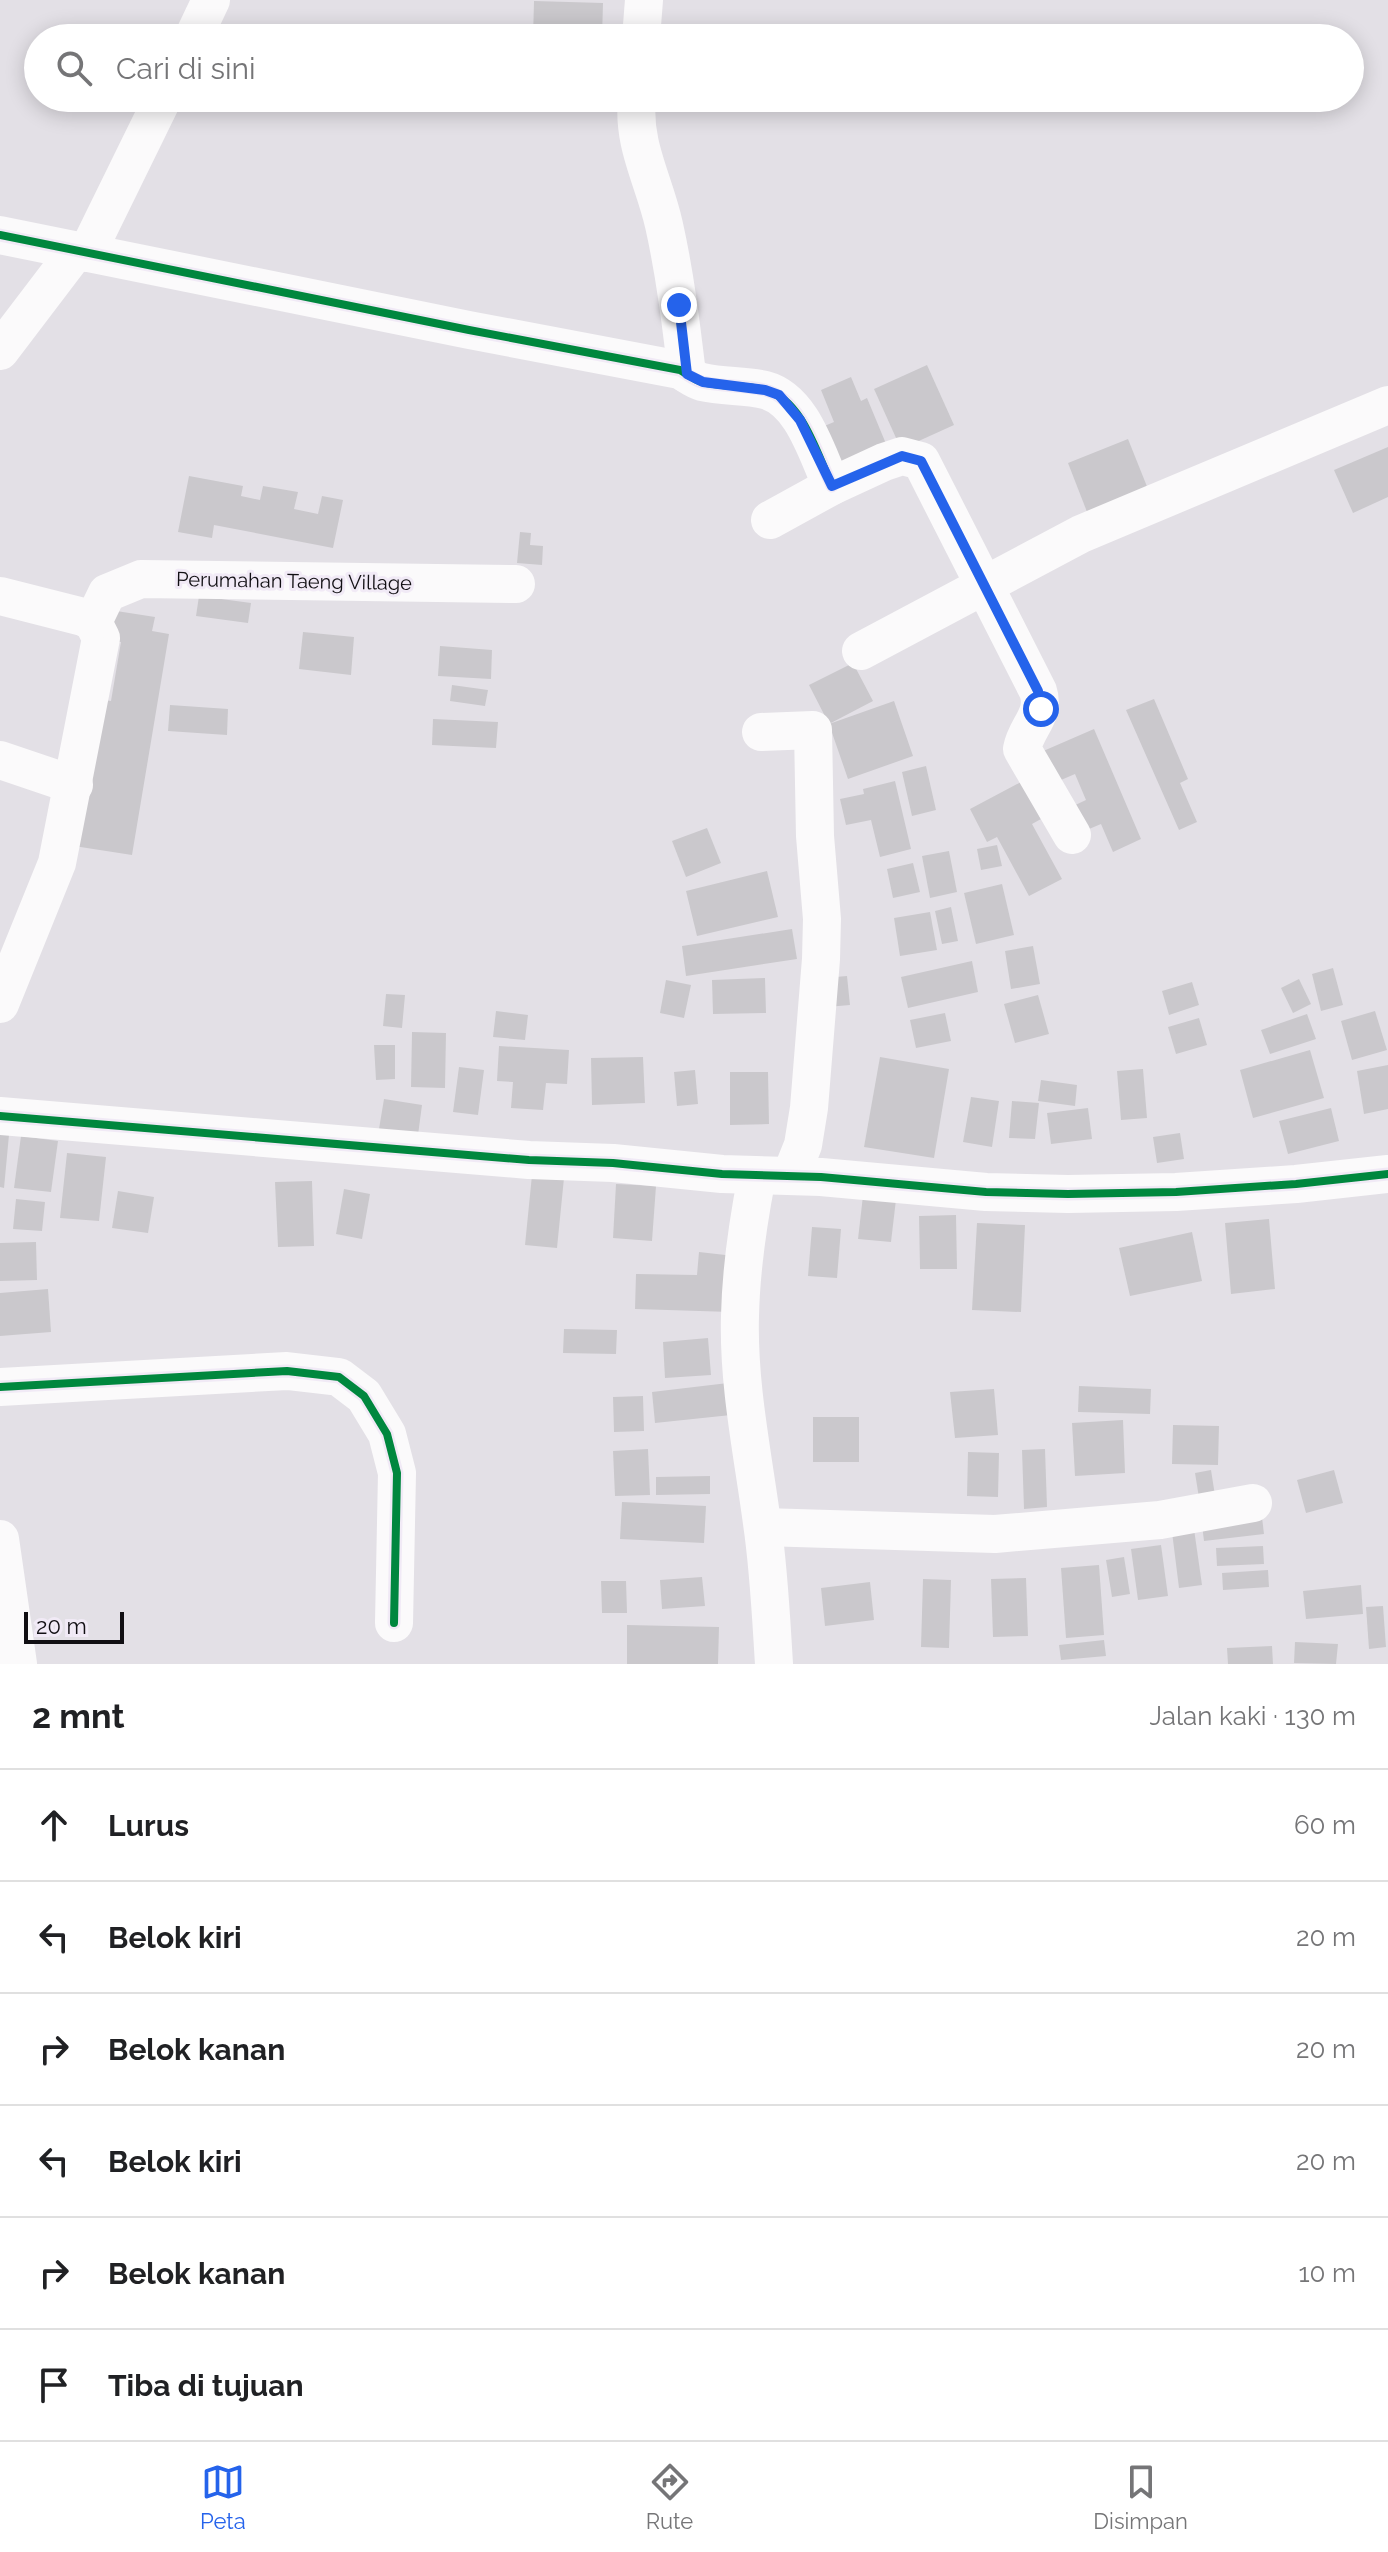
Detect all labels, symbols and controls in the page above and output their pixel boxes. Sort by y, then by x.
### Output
search box [24,24,1364,112]
icon: search [52,46,96,90]
text: Cari di sini [116,51,256,86]
route end [661,287,697,323]
street label: Perumahan Taeng Village [176,567,412,595]
route start [1023,691,1059,727]
scale bar [24,1608,124,1644]
text: 20 m [36,1613,87,1639]
text: 2 mnt [32,1696,125,1736]
text: Jalan kaki · 130 m [1150,1701,1356,1731]
icon: ahead [32,1803,76,1847]
text: Lurus [108,1808,189,1843]
text: 60 m [1294,1810,1356,1840]
icon: left [32,1915,76,1959]
text: Belok kiri [108,1920,242,1955]
text: 20 m [1296,1922,1356,1952]
icon: right [32,2027,76,2071]
text: Belok kanan [108,2032,285,2067]
text: 20 m [1296,2034,1356,2064]
icon: left [32,2139,76,2183]
text: Belok kiri [108,2144,242,2179]
text: 20 m [1296,2146,1356,2176]
icon: right [32,2251,76,2295]
text: Belok kanan [108,2256,285,2291]
text: 10 m [1298,2258,1356,2288]
icon: arrive [32,2363,76,2407]
text: Tiba di tujuan [108,2368,304,2403]
tab: Peta [200,2460,246,2534]
tab: Rute [646,2460,693,2534]
tab: Disimpan [1093,2460,1188,2534]

